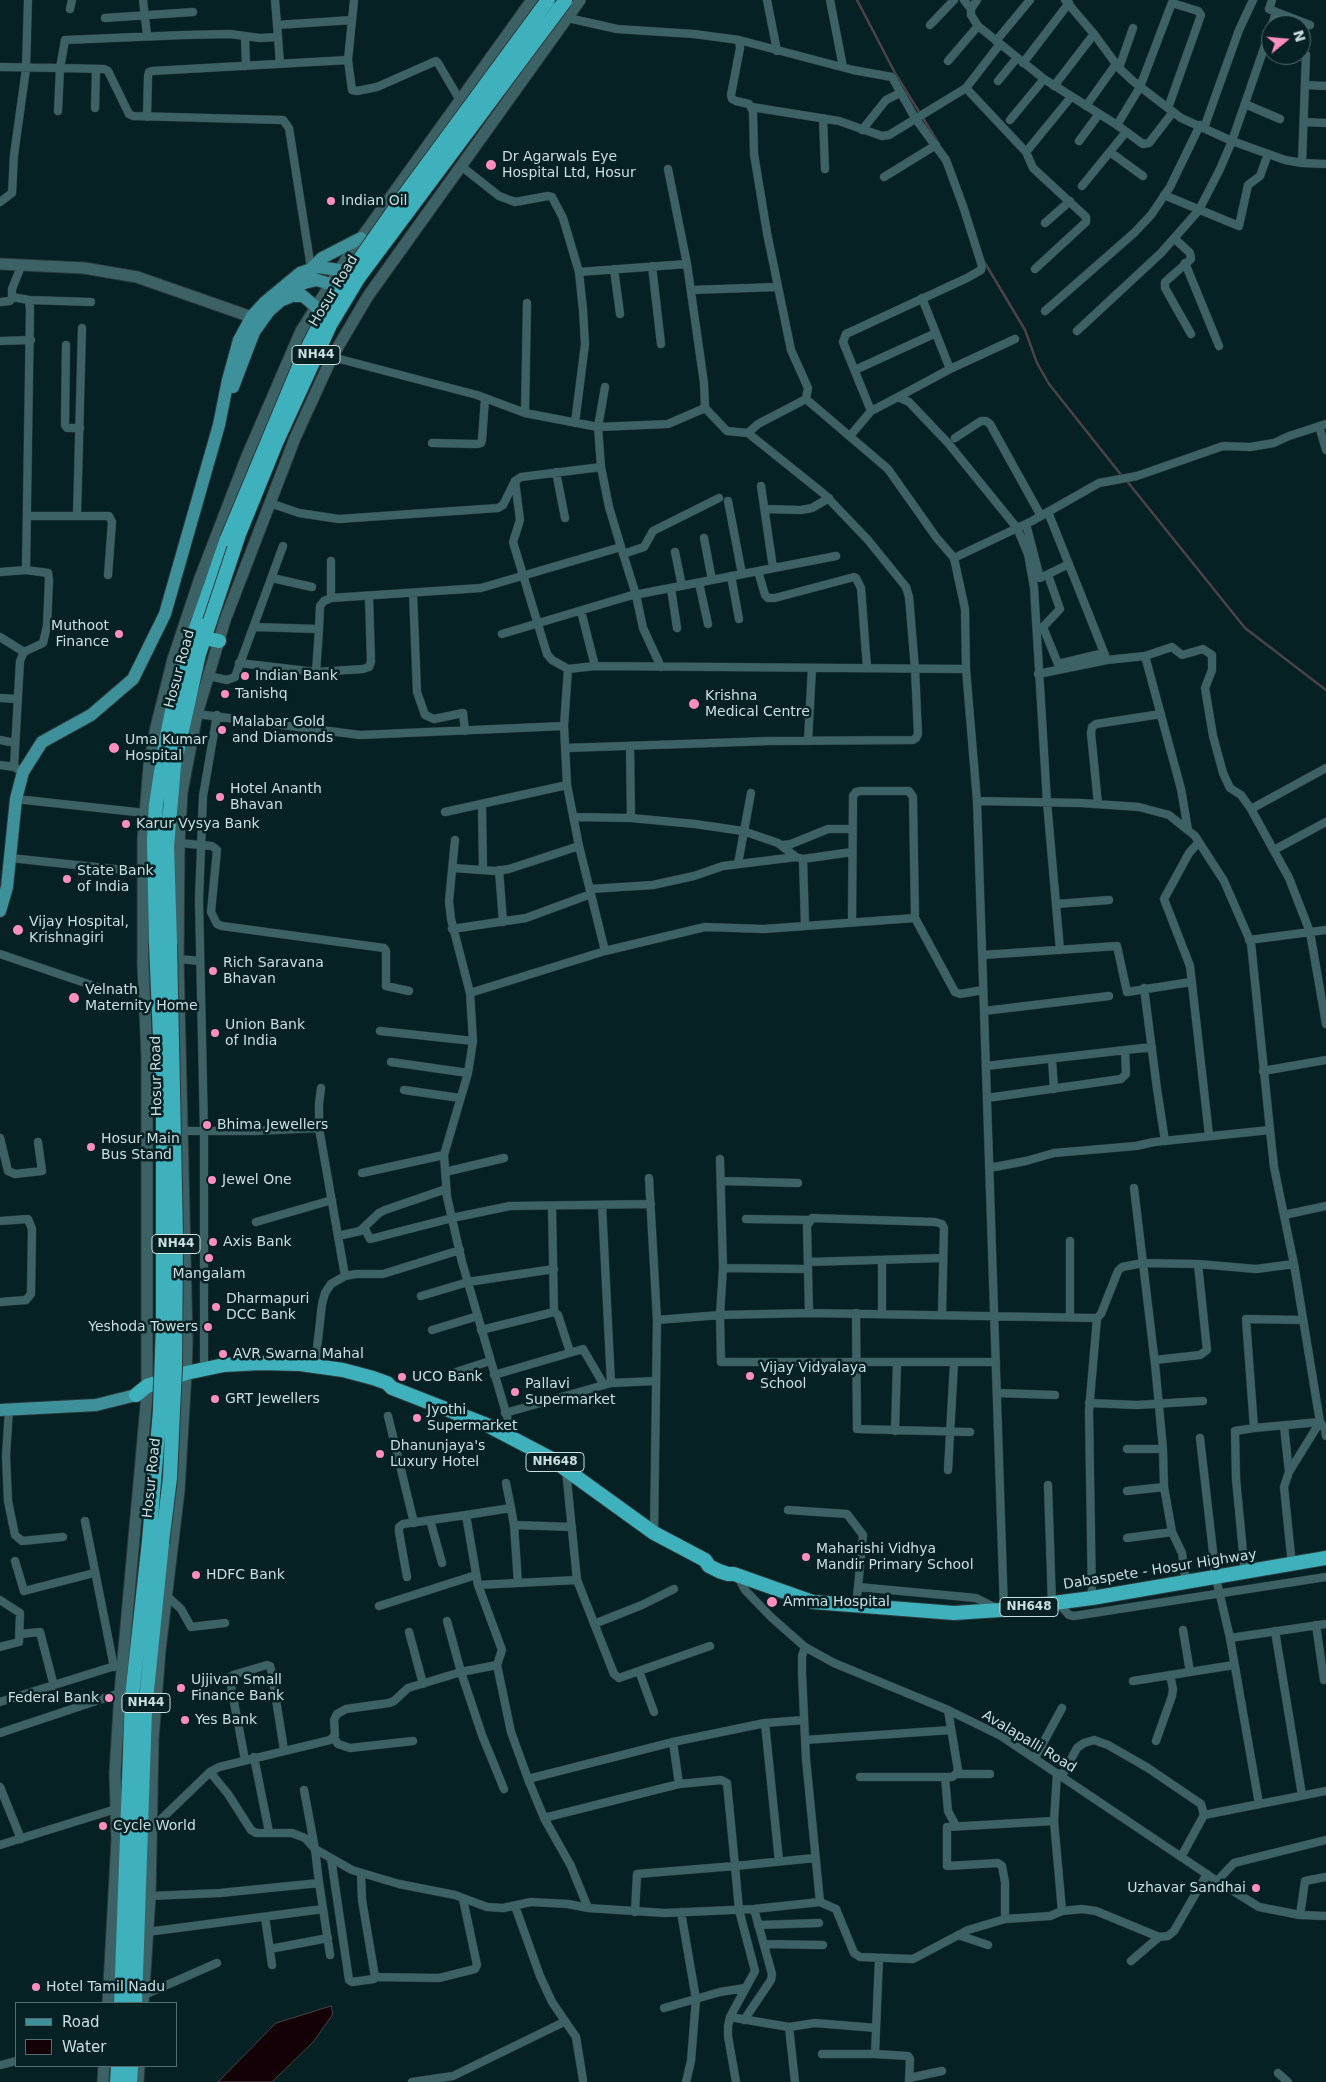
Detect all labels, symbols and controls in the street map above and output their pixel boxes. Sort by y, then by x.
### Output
north arrow [1261,15,1311,65]
text: N [1290,28,1309,44]
place label: Dr Agarwals Eye Hospital Ltd, Hosur [502,149,636,182]
marker: Dr Agarwals Eye Hospital Ltd, Hosur [484,158,498,172]
place label: Indian Oil [341,193,407,209]
marker: Indian Oil [325,195,337,207]
street label: Hosur Road [306,252,362,330]
road number: NH44 [292,346,340,364]
place label: Muthoot Finance [51,618,109,650]
marker: Muthoot Finance [113,628,125,640]
street label: Hosur Road [161,628,199,710]
place label: Indian Bank [255,668,338,684]
marker: Indian Bank [239,670,251,682]
place label: Tanishq [235,686,288,702]
marker: Tanishq [219,688,231,700]
place label: Krishna Medical Centre [705,688,810,720]
marker: Krishna Medical Centre [687,697,701,711]
place label: Malabar Gold and Diamonds [232,714,333,746]
marker: Malabar Gold and Diamonds [216,724,228,736]
place label: Uma Kumar Hospital [125,732,207,764]
marker: Uma Kumar Hospital [107,741,121,755]
place label: Hotel Ananth Bhavan [230,781,322,814]
marker: Hotel Ananth Bhavan [214,791,226,803]
place label: Karur Vysya Bank [136,816,260,832]
marker: Karur Vysya Bank [120,818,132,830]
place label: State Bank of India [77,863,154,896]
marker: State Bank of India [61,873,73,885]
place label: Vijay Hospital, Krishnagiri [29,914,129,946]
marker: Vijay Hospital, Krishnagiri [11,923,25,937]
place label: Rich Saravana Bhavan [223,955,324,988]
marker: Rich Saravana Bhavan [207,965,219,977]
place label: Velnath Maternity Home [85,982,198,1014]
marker: Velnath Maternity Home [67,991,81,1005]
place label: Union Bank of India [225,1017,305,1050]
marker: Union Bank of India [209,1027,221,1039]
street label: Hosur Road [148,1036,166,1116]
place label: Bhima Jewellers [217,1117,328,1133]
marker: Bhima Jewellers [201,1119,213,1131]
place label: Hosur Main Bus Stand [101,1131,180,1164]
marker: Hosur Main Bus Stand [85,1141,97,1153]
place label: Jewel One [222,1172,292,1188]
marker: Jewel One [206,1174,218,1186]
road number: NH44 [152,1234,200,1254]
place label: Axis Bank [223,1234,292,1250]
marker: Axis Bank [207,1236,219,1248]
marker: Mangalam [203,1252,215,1264]
place label: Mangalam [172,1266,246,1282]
place label: Dharmapuri DCC Bank [226,1291,309,1324]
marker: Dharmapuri DCC Bank [210,1301,222,1313]
place label: Yeshoda Towers [88,1319,198,1335]
marker: Yeshoda Towers [202,1321,214,1333]
place label: AVR Swarna Mahal [233,1346,364,1362]
marker: AVR Swarna Mahal [217,1348,229,1360]
place label: Vijay Vidyalaya School [760,1360,867,1392]
place label: UCO Bank [412,1369,483,1385]
marker: Vijay Vidyalaya School [744,1370,756,1382]
marker: UCO Bank [396,1371,408,1383]
place label: Pallavi Supermarket [525,1376,615,1408]
marker: Pallavi Supermarket [509,1386,521,1398]
place label: GRT Jewellers [225,1391,320,1407]
marker: GRT Jewellers [209,1393,221,1405]
place label: Jyothi Supermarket [427,1402,517,1434]
marker: Jyothi Supermarket [411,1412,423,1424]
street label: Hosur Road [139,1437,165,1519]
place label: Dhanunjaya's Luxury Hotel [390,1438,485,1470]
marker: Dhanunjaya's Luxury Hotel [374,1448,386,1460]
road number: NH648 [526,1452,584,1471]
place label: Maharishi Vidhya Mandir Primary School [816,1541,974,1574]
street label: Dabaspete - Hosur Highway [1062,1546,1258,1594]
marker: Maharishi Vidhya Mandir Primary School [800,1551,812,1563]
place label: HDFC Bank [206,1567,285,1583]
marker: HDFC Bank [190,1569,202,1581]
place label: Amma Hospital [783,1594,890,1610]
marker: Amma Hospital [765,1595,779,1609]
road number: NH648 [1000,1598,1058,1616]
place label: Ujjivan Small Finance Bank [191,1672,284,1704]
marker: Ujjivan Small Finance Bank [175,1682,187,1694]
place label: Federal Bank [8,1690,99,1706]
marker: Federal Bank [103,1692,115,1704]
road number: NH44 [122,1694,170,1712]
street label: Avalapalli Road [979,1707,1079,1777]
place label: Yes Bank [195,1712,257,1728]
marker: Yes Bank [179,1714,191,1726]
place label: Cycle World [113,1818,196,1834]
marker: Cycle World [97,1820,109,1832]
place label: Uzhavar Sandhai [1127,1880,1246,1896]
marker: Uzhavar Sandhai [1250,1882,1262,1894]
place label: Hotel Tamil Nadu [46,1979,165,1995]
marker: Hotel Tamil Nadu [30,1981,42,1993]
legend [15,2002,178,2067]
text: Road [62,2013,100,2031]
text: Water [62,2038,106,2056]

